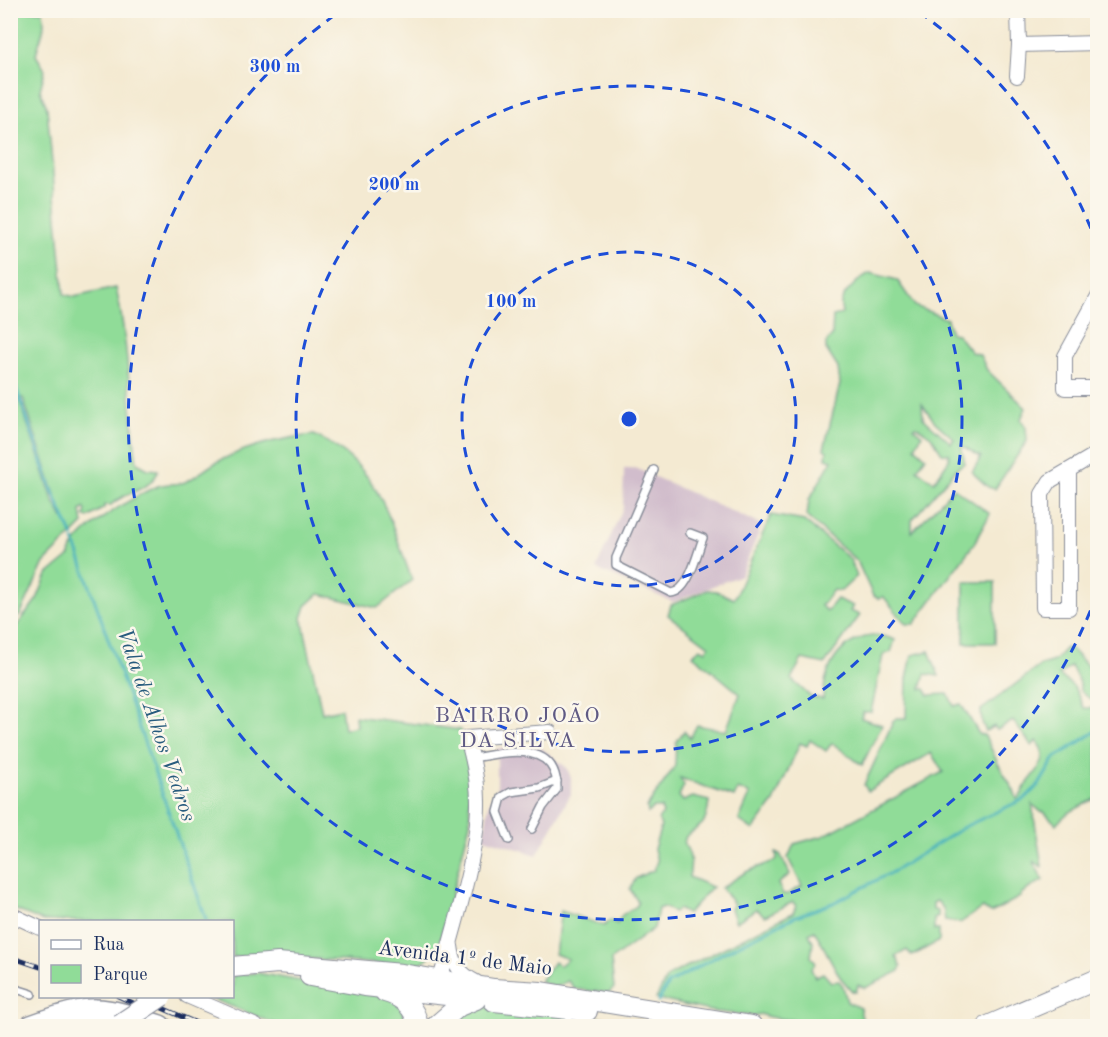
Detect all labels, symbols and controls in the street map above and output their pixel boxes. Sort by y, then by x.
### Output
text: 300 m [250,58,300,76]
text: 200 m [369,176,419,194]
text: 100 m [486,293,536,311]
centre of rings [619,409,639,429]
water label: Vala de Alhos Vedros [113,625,199,825]
district label: BAIRRO JOÃO DA SILVA [435,702,601,752]
legend [39,920,234,998]
text: Rua [93,936,124,954]
street label: Avenida 1º de Maio [377,938,553,980]
text: Parque [93,966,148,984]

